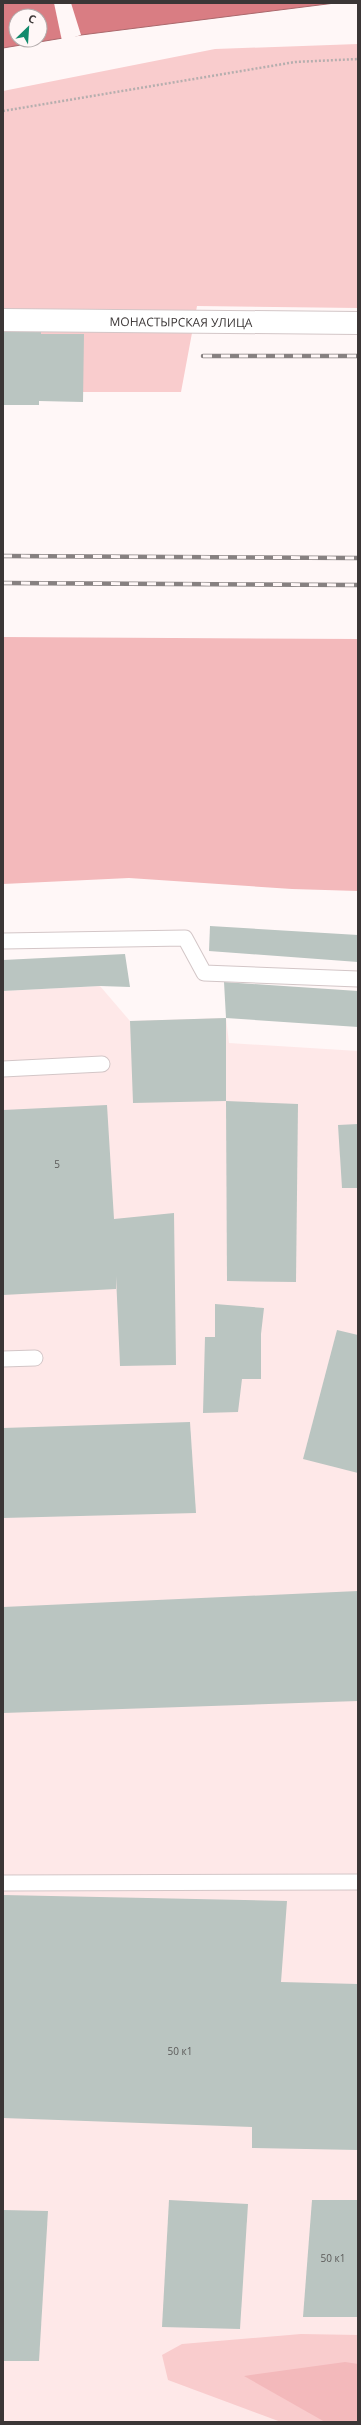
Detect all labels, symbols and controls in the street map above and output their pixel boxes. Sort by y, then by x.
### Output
north arrow [8,8,48,48]
text: С [26,10,39,27]
street label: МОНАСТЫРСКАЯ УЛИЦА [110,312,253,331]
house number: 5 [54,1157,60,1171]
house number: 50 к1 [168,2044,192,2058]
house number: 50 к1 [321,2251,345,2265]

